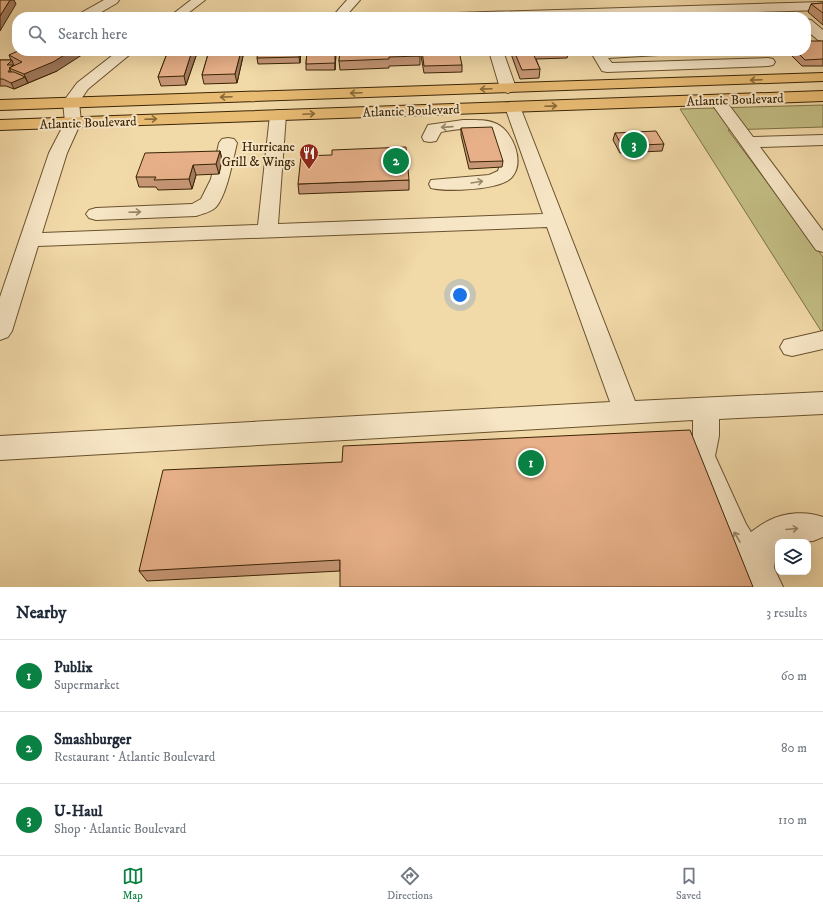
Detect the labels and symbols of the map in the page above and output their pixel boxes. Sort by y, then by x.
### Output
one-way arrow [750,76,763,83]
one-way arrow [480,85,493,92]
one-way arrow [350,89,363,97]
street label: Atlantic Boulevard [686,90,784,110]
one-way arrow [220,93,233,101]
street label: Atlantic Boulevard [362,101,460,121]
one-way arrow [544,102,557,109]
one-way arrow [302,110,315,117]
street label: Atlantic Boulevard [39,113,137,133]
one-way arrow [144,116,157,123]
one-way arrow [440,123,453,130]
pin: 3 [621,130,647,160]
place label: Hurricane Grill & Wings [222,139,295,170]
restaurant icon: Hurricane Grill & Wings [298,142,320,170]
pin: 2 [383,146,409,176]
one-way arrow [470,178,483,186]
one-way arrow [128,209,141,216]
your location [450,285,470,305]
pin: 1 [518,448,544,478]
one-way arrow [785,525,798,533]
one-way arrow [733,531,741,543]

